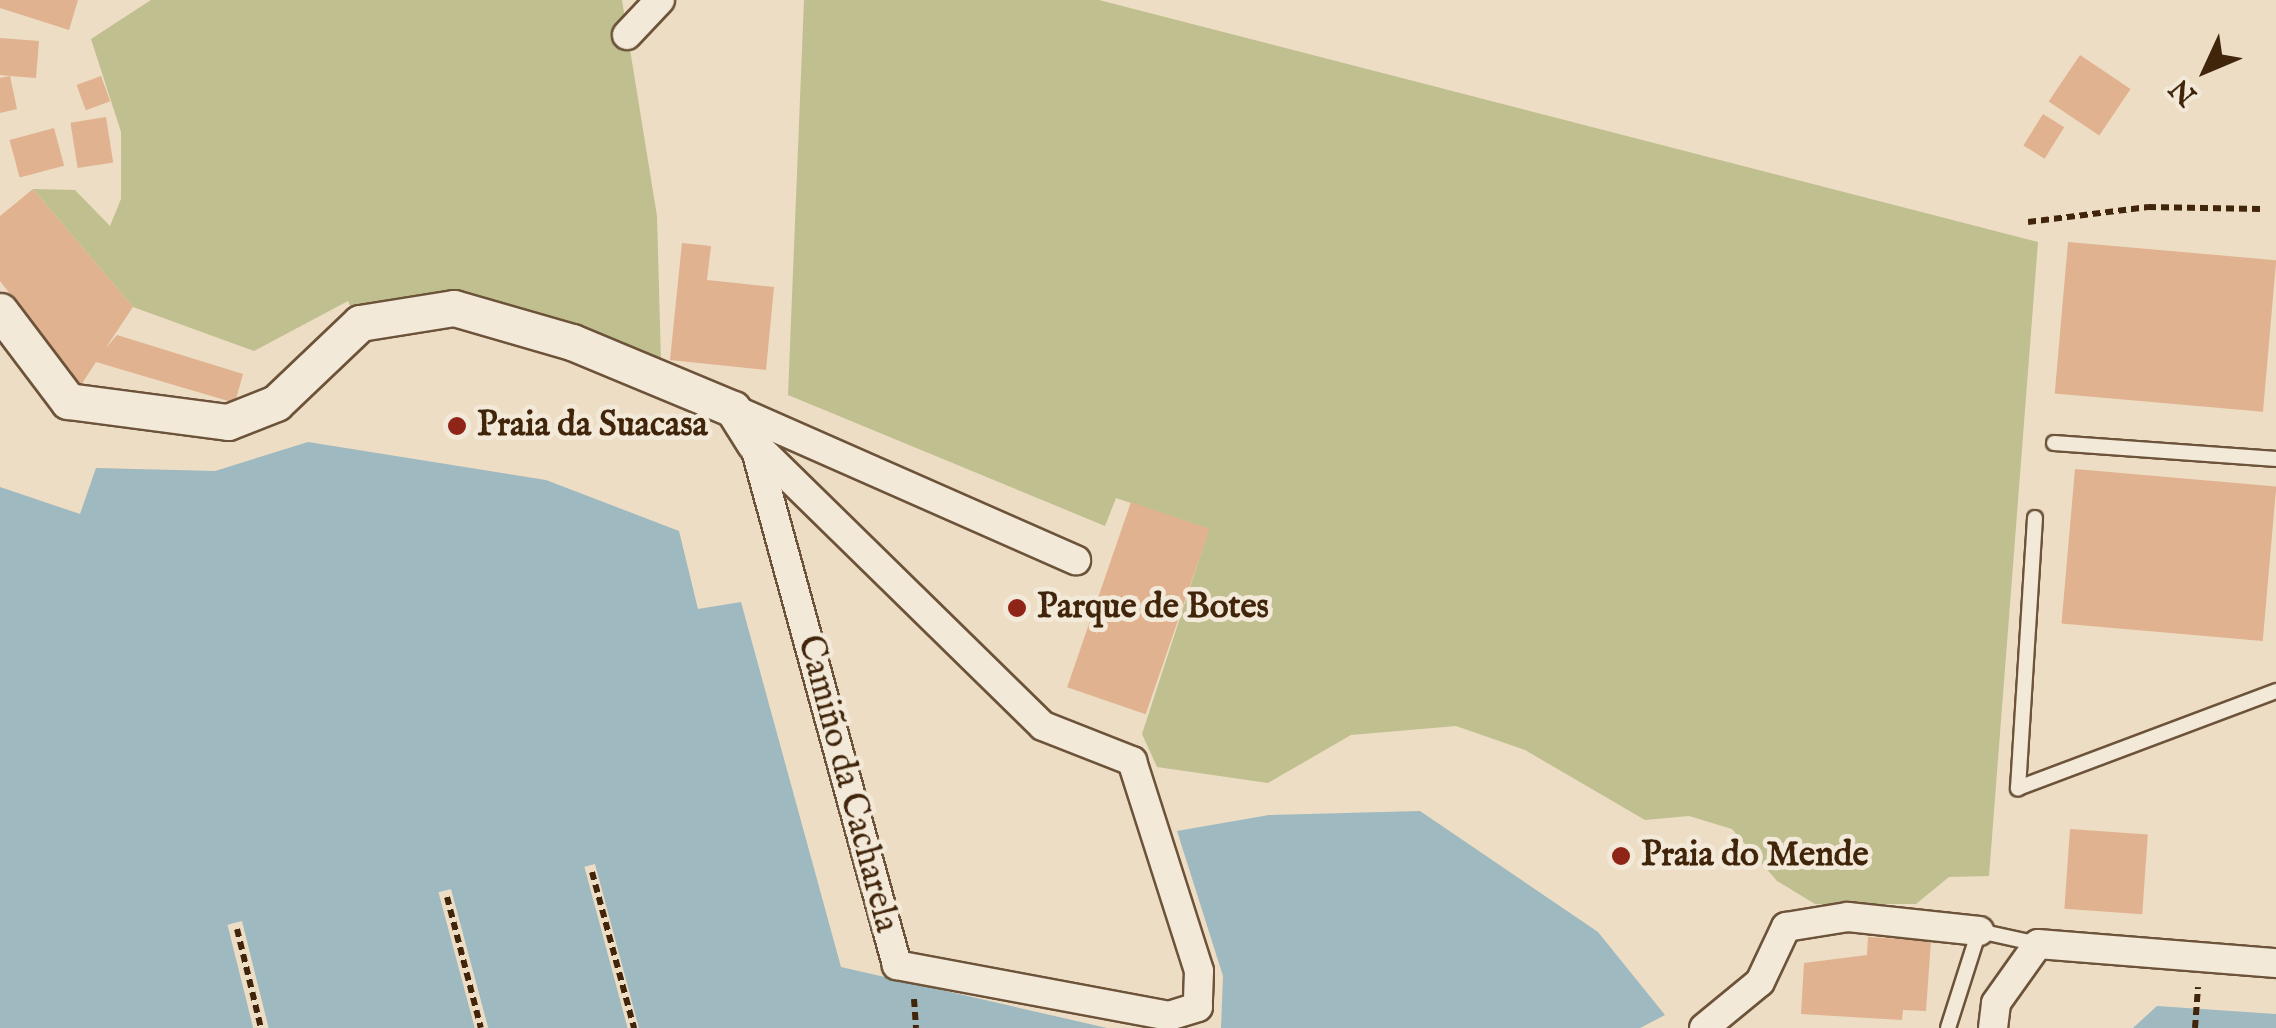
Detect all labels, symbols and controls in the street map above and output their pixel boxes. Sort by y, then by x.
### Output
north arrow [2156,20,2256,120]
text: N [2163,70,2205,112]
place label: Praia da Suacasa [477,405,708,447]
marker: Praia da Suacasa [446,415,468,437]
place label: Parque de Botes [1037,587,1269,629]
marker: Parque de Botes [1006,597,1028,619]
street label: Camiño da Cacharela [787,631,907,937]
place label: Praia do Mende [1641,835,1869,877]
marker: Praia do Mende [1610,845,1632,867]

